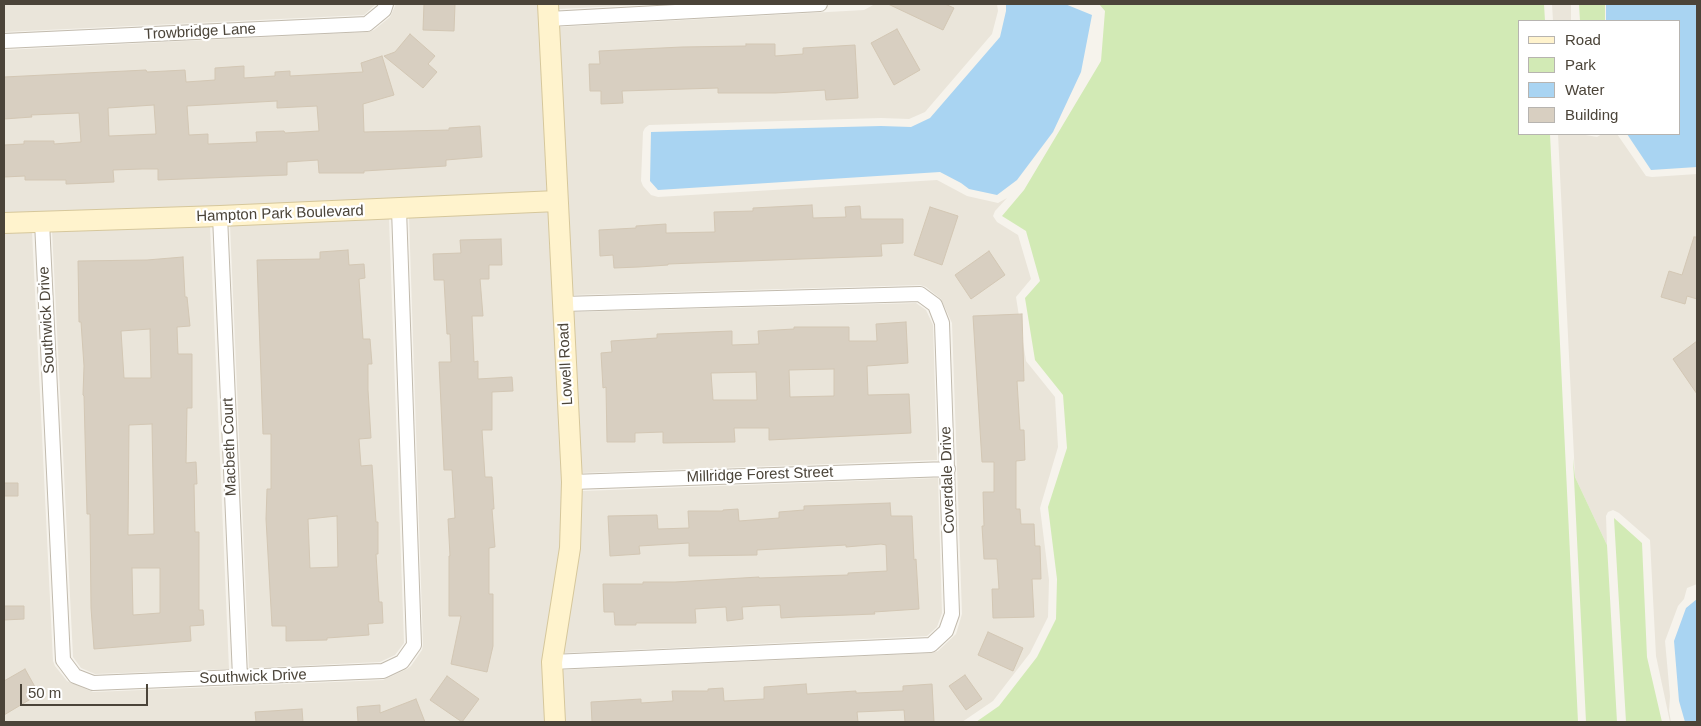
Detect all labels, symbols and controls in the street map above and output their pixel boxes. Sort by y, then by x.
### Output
street label: Trowbridge Lane [144,20,256,44]
legend [1518,20,1681,135]
text: Road [1565,31,1601,48]
text: Park [1565,56,1596,73]
text: Water [1565,81,1604,98]
text: Building [1565,106,1618,123]
street label: Hampton Park Boulevard [196,202,364,226]
street label: Southwick Drive [35,266,59,374]
street label: Lowell Road [555,322,577,406]
street label: Macbeth Court [219,398,241,496]
street label: Coverdale Drive [937,426,959,534]
street label: Millridge Forest Street [686,463,834,487]
street label: Southwick Drive [199,666,307,688]
scale bar [22,674,150,706]
text: 50 m [28,684,61,701]

